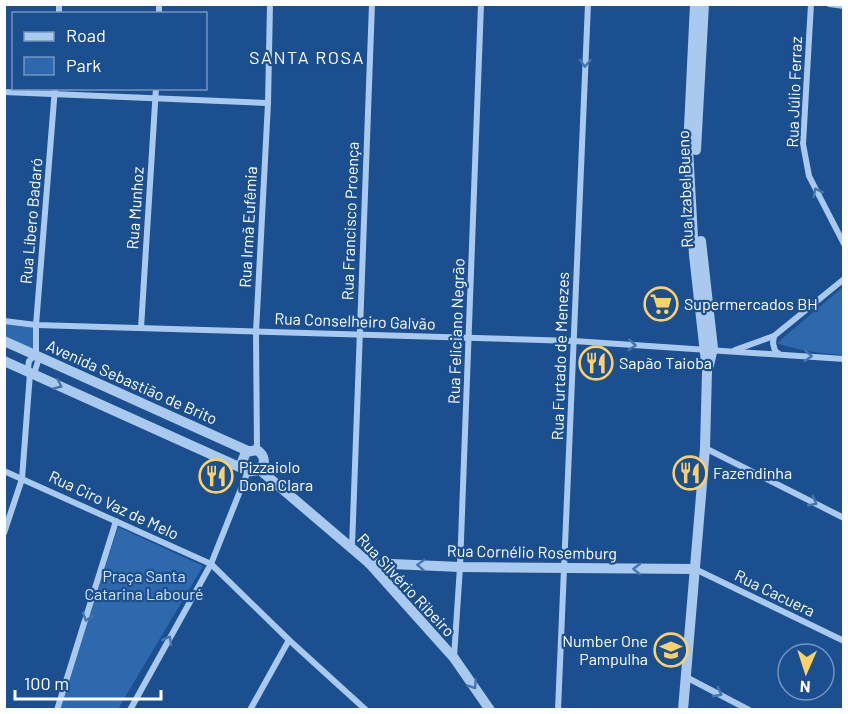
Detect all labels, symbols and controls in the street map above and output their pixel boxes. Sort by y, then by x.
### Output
legend [12,12,207,90]
text: Road [66,24,106,46]
street label: Rua Júlio Ferraz [782,36,805,148]
district label: SANTA ROSA [249,46,365,68]
text: Park [66,54,101,76]
one-way arrow [579,58,592,67]
street label: Rua Izabel Bueno [673,130,696,248]
street label: Rua Francisco Proença [337,141,362,301]
street label: Rua Líbero Badaró [16,157,45,285]
street label: Rua Munhoz [122,166,147,250]
street label: Rua Irmã Eufêmia [235,166,260,288]
one-way arrow [813,187,824,198]
street label: Rua Feliciano Negrão [443,258,468,404]
street label: Rua Furtado de Menezes [547,271,572,441]
supermarket icon: Supermercados BH [643,286,679,322]
place label: Supermercados BH [684,294,818,313]
street label: Rua Conselheiro Galvão [274,308,436,333]
street label: Avenida Sebastião de Brito [44,335,221,428]
one-way arrow [628,339,637,352]
restaurant icon: Sapão Taioba [578,345,614,381]
one-way arrow [804,350,813,363]
place label: Sapão Taioba [619,353,712,372]
one-way arrow [51,378,62,390]
restaurant icon: Fazendinha [672,455,708,491]
place label: Pizzaiolo Dona Clara [239,457,313,494]
restaurant icon: Pizzaiolo Dona Clara [198,458,234,494]
place label: Fazendinha [713,463,792,482]
street label: Rua Ciro Vaz de Melo [46,466,182,543]
one-way arrow [807,495,818,507]
street label: Rua Silvério Ribeiro [354,529,459,640]
street label: Rua Cornélio Rosemburg [447,541,617,562]
one-way arrow [417,559,426,571]
one-way arrow [632,562,641,575]
street label: Rua Cacuera [732,565,818,620]
park label: Praça Santa Catarina Labouré [84,566,204,603]
one-way arrow [82,611,94,622]
place label: Number One Pampulha [562,631,648,668]
school or university icon: Number One Pampulha [653,632,689,668]
one-way arrow [161,636,173,646]
north arrow [776,642,836,702]
scale bar [15,663,160,701]
text: 100 m [24,672,69,694]
text: N [799,678,811,697]
one-way arrow [466,679,477,690]
one-way arrow [711,686,722,697]

